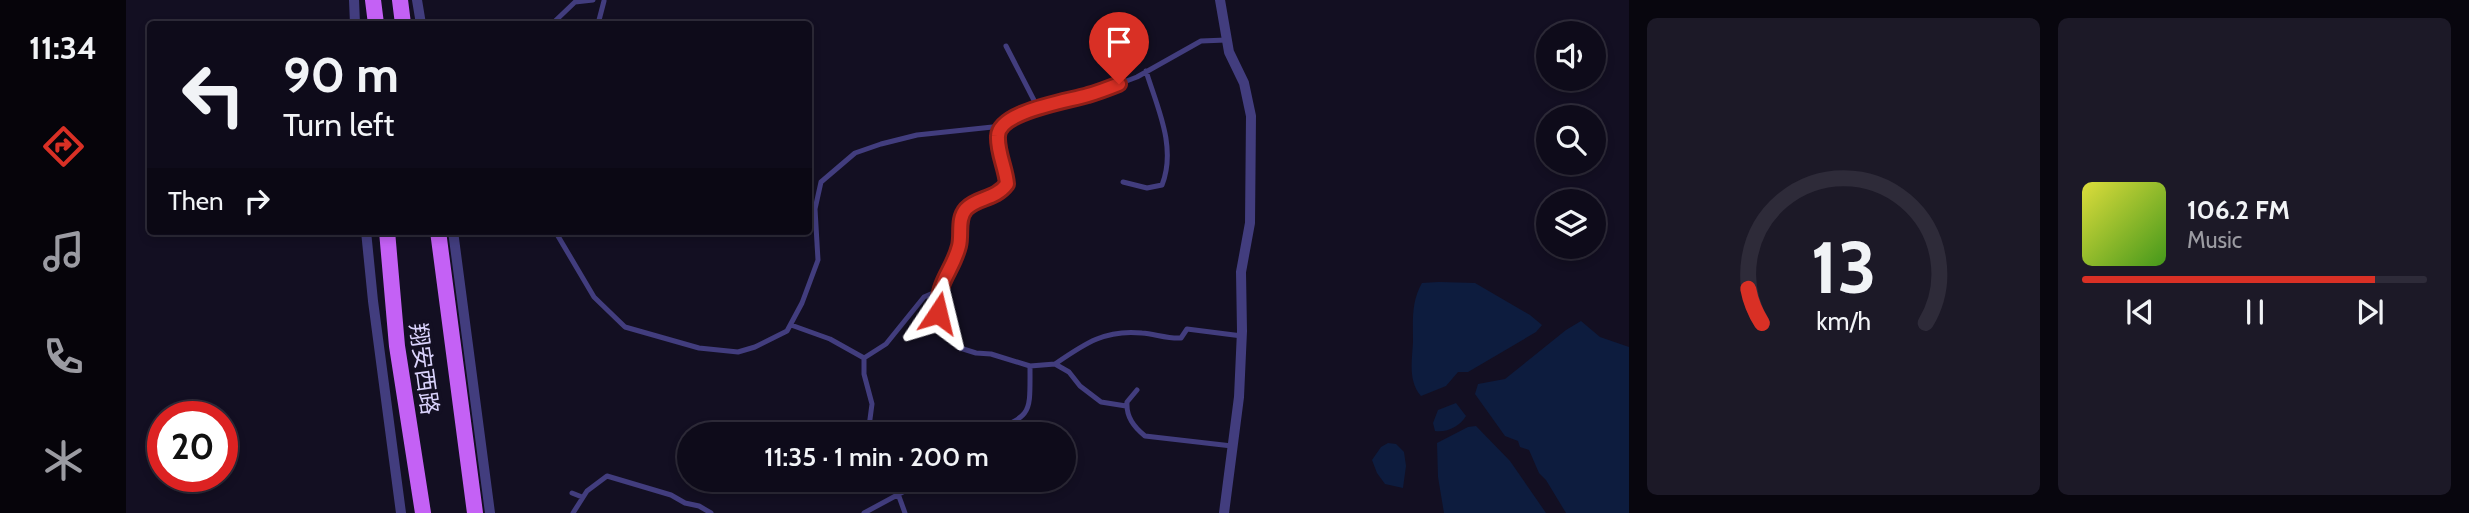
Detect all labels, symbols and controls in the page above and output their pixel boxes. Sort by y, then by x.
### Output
pin [1089,12.0,1149,84]
map controls [1536,21,1606,259]
button: sound [1536,21,1606,91]
icon: arrive [1100,23,1138,61]
text: 11:34 [29,28,97,67]
text: 90 m [283,45,399,104]
icon: left [168,49,259,140]
text: Turn left [283,105,394,144]
button: search [1536,105,1606,175]
icon: directions [39,122,88,171]
icon: right [238,182,276,220]
text: Then [168,185,224,217]
button: layers [1536,189,1606,259]
text: 106.2 FM [2187,194,2290,226]
text: 13 [1810,223,1877,311]
text: Music [2187,226,2242,254]
icon: music [39,227,88,276]
position arrow [901,276,975,350]
icon: previous [2121,293,2159,331]
icon: pause [2236,293,2274,331]
icon: next [2351,293,2389,331]
text: km/h [1816,305,1871,335]
street label: 翔安西路 [404,321,444,417]
icon: phone [39,332,88,381]
speed limit sign: 20 [147,401,238,492]
icon: climate [39,436,88,485]
text: 11:35 · 1 min · 200 m [764,441,989,473]

